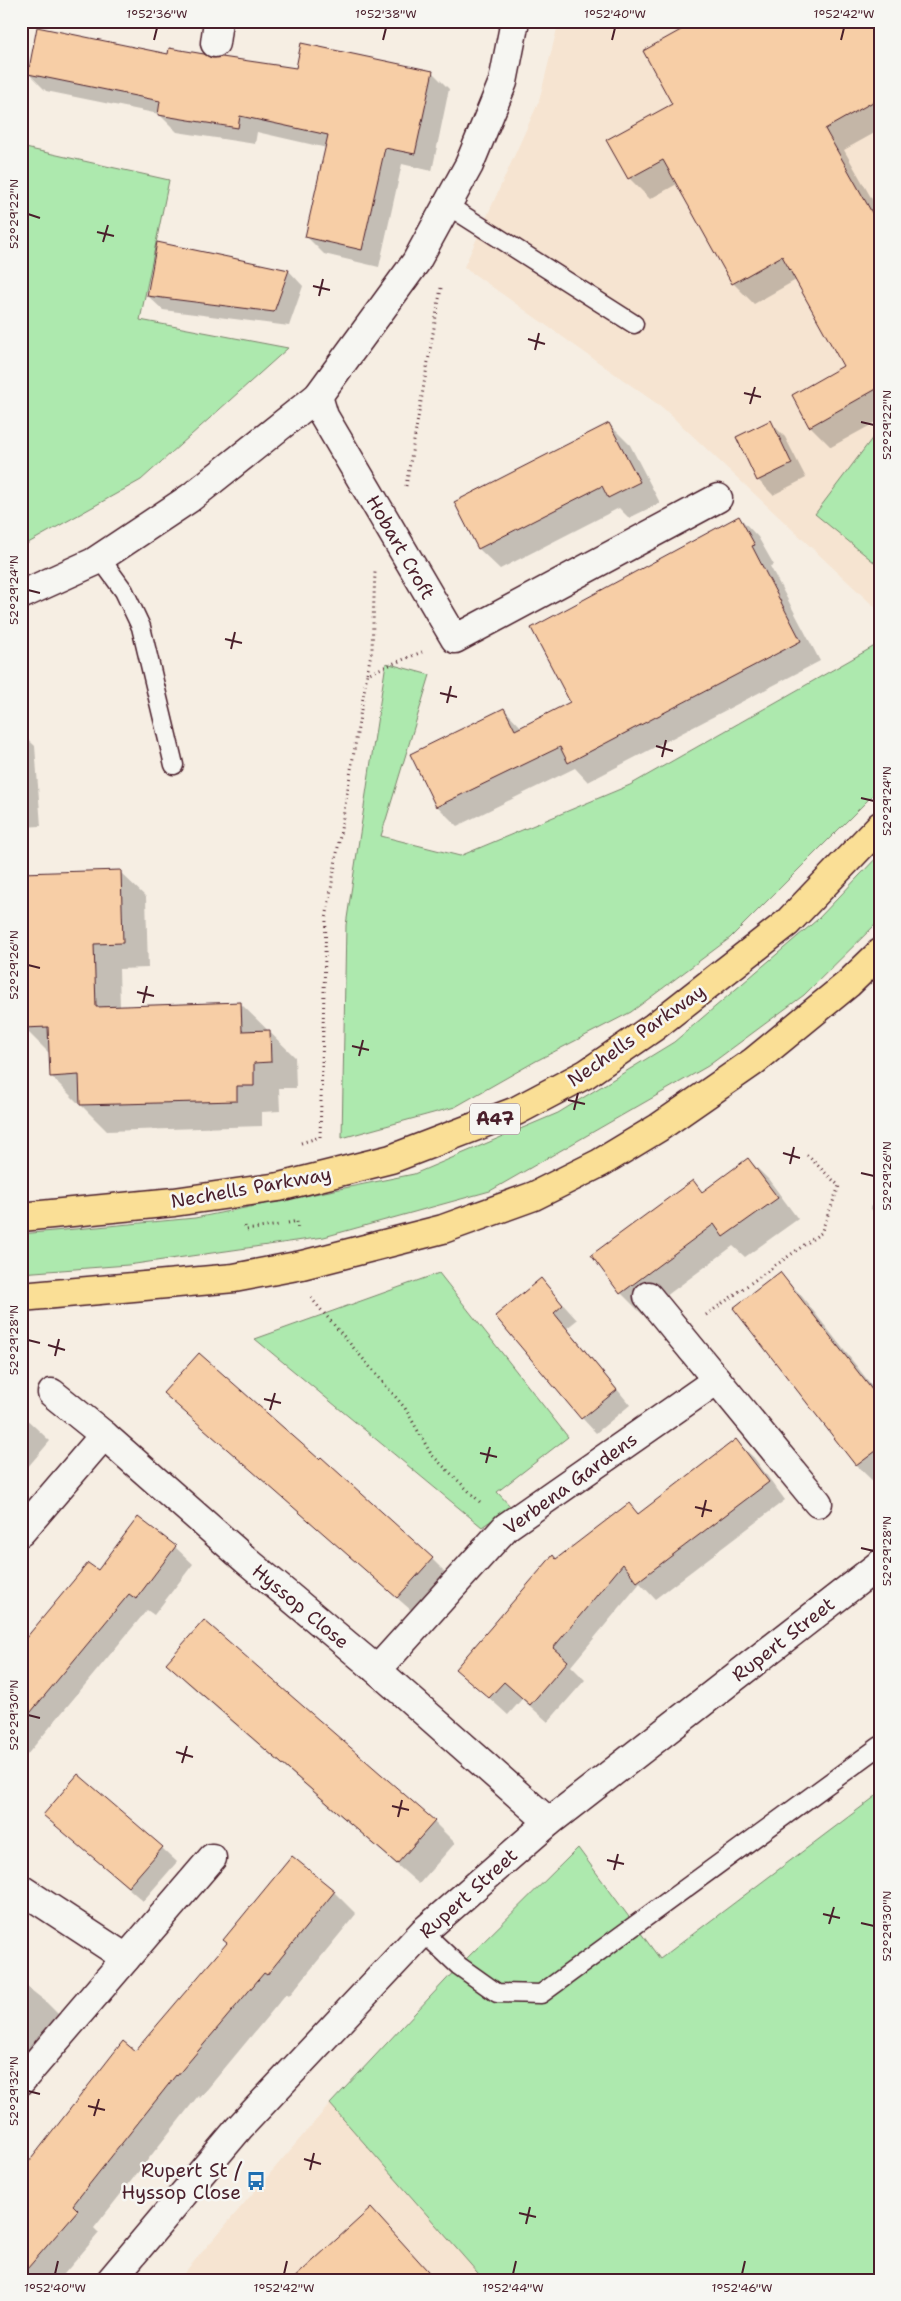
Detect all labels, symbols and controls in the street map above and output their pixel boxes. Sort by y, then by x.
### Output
text: 1°52'36"W [126,6,188,22]
text: 1°52'38"W [355,6,417,22]
text: 1°52'40"W [584,6,646,22]
text: 1°52'42"W [813,6,875,22]
text: 52°29'22"N [6,179,22,249]
text: 52°29'22"N [879,390,895,460]
street label: Hobart Croft [361,491,440,604]
text: 52°29'24"N [6,555,22,625]
text: 52°29'24"N [879,766,895,836]
text: 52°29'26"N [6,930,22,1000]
street label: Nechells Parkway [562,978,710,1092]
road number: A47 [470,1104,520,1134]
text: 52°29'26"N [879,1141,895,1211]
street label: Nechells Parkway [169,1161,333,1214]
text: 52°29'28"N [6,1305,22,1375]
street label: Verbena Gardens [499,1427,642,1540]
text: 52°29'28"N [879,1516,895,1586]
street label: Hyssop Close [247,1558,354,1654]
street label: Rupert Street [727,1591,840,1687]
text: 52°29'30"N [6,1680,22,1750]
street label: Rupert Street [414,1843,523,1944]
text: 52°29'30"N [879,1891,895,1961]
text: 52°29'32"N [6,2056,22,2126]
place label: Rupert St / Hyssop Close [121,2158,243,2205]
bus stop icon: Rupert St / Hyssop Close [245,2170,267,2192]
text: 1°52'40"W [24,2280,86,2296]
text: 1°52'42"W [253,2280,315,2296]
text: 1°52'44"W [482,2280,544,2296]
text: 1°52'46"W [711,2280,773,2296]

